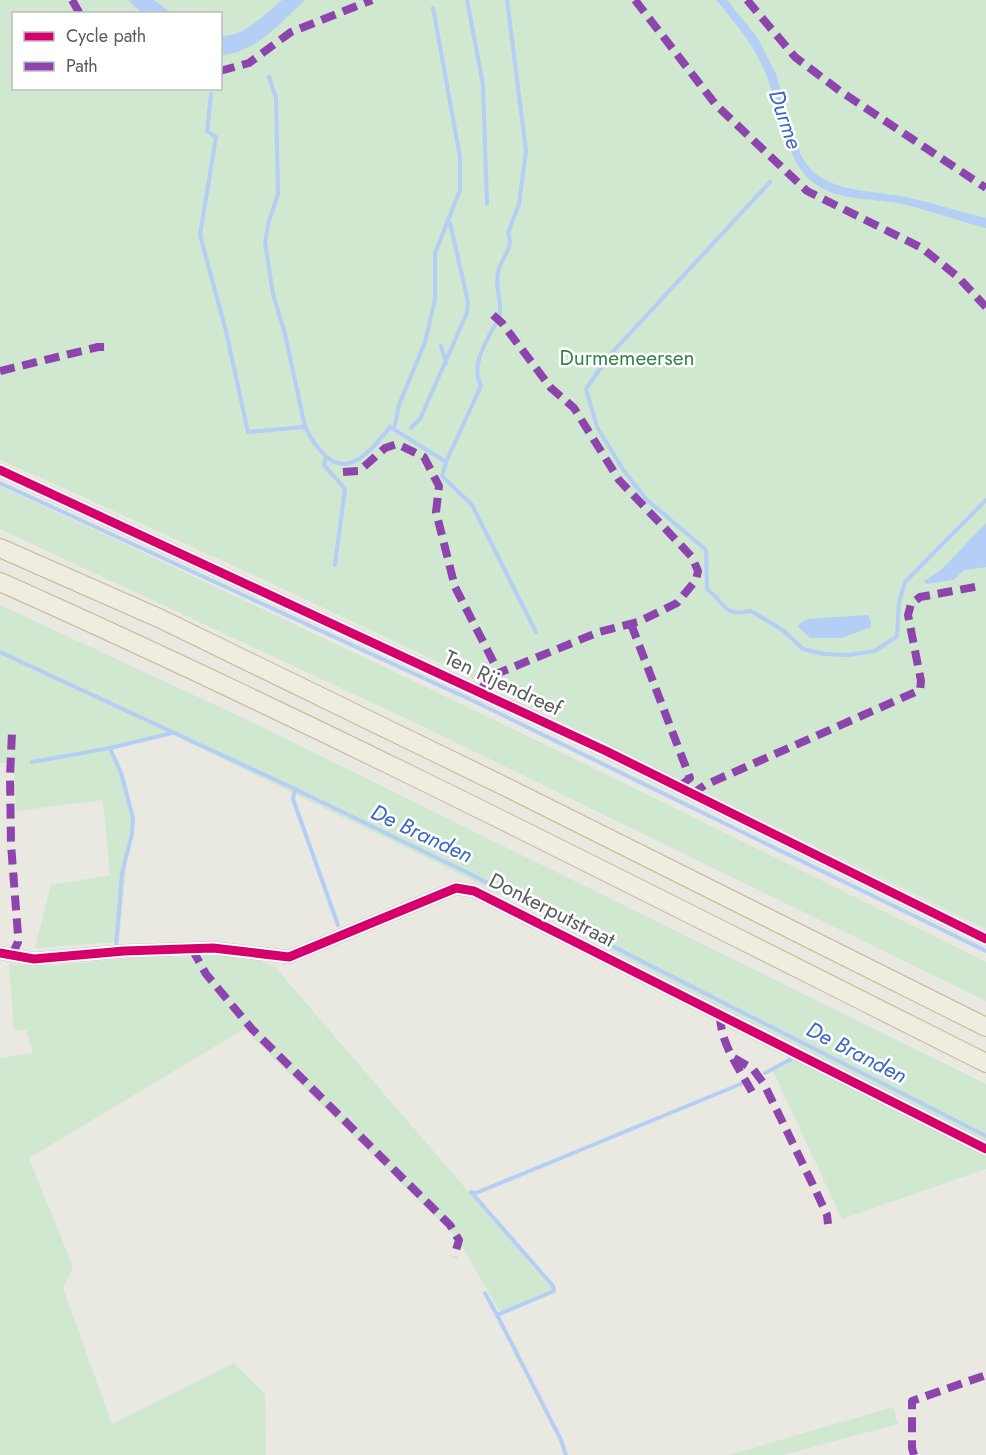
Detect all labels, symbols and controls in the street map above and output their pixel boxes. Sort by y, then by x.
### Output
legend [12,12,222,90]
text: Cycle path [66,23,146,49]
text: Path [66,53,98,79]
water label: Durme [761,85,811,153]
park label: Durmemeersen [559,343,695,373]
street label: Ten Rijendreef [439,643,568,724]
water label: De Branden [366,795,478,871]
street label: Donkerputstraat [484,865,620,955]
water label: De Branden [801,1013,913,1091]

